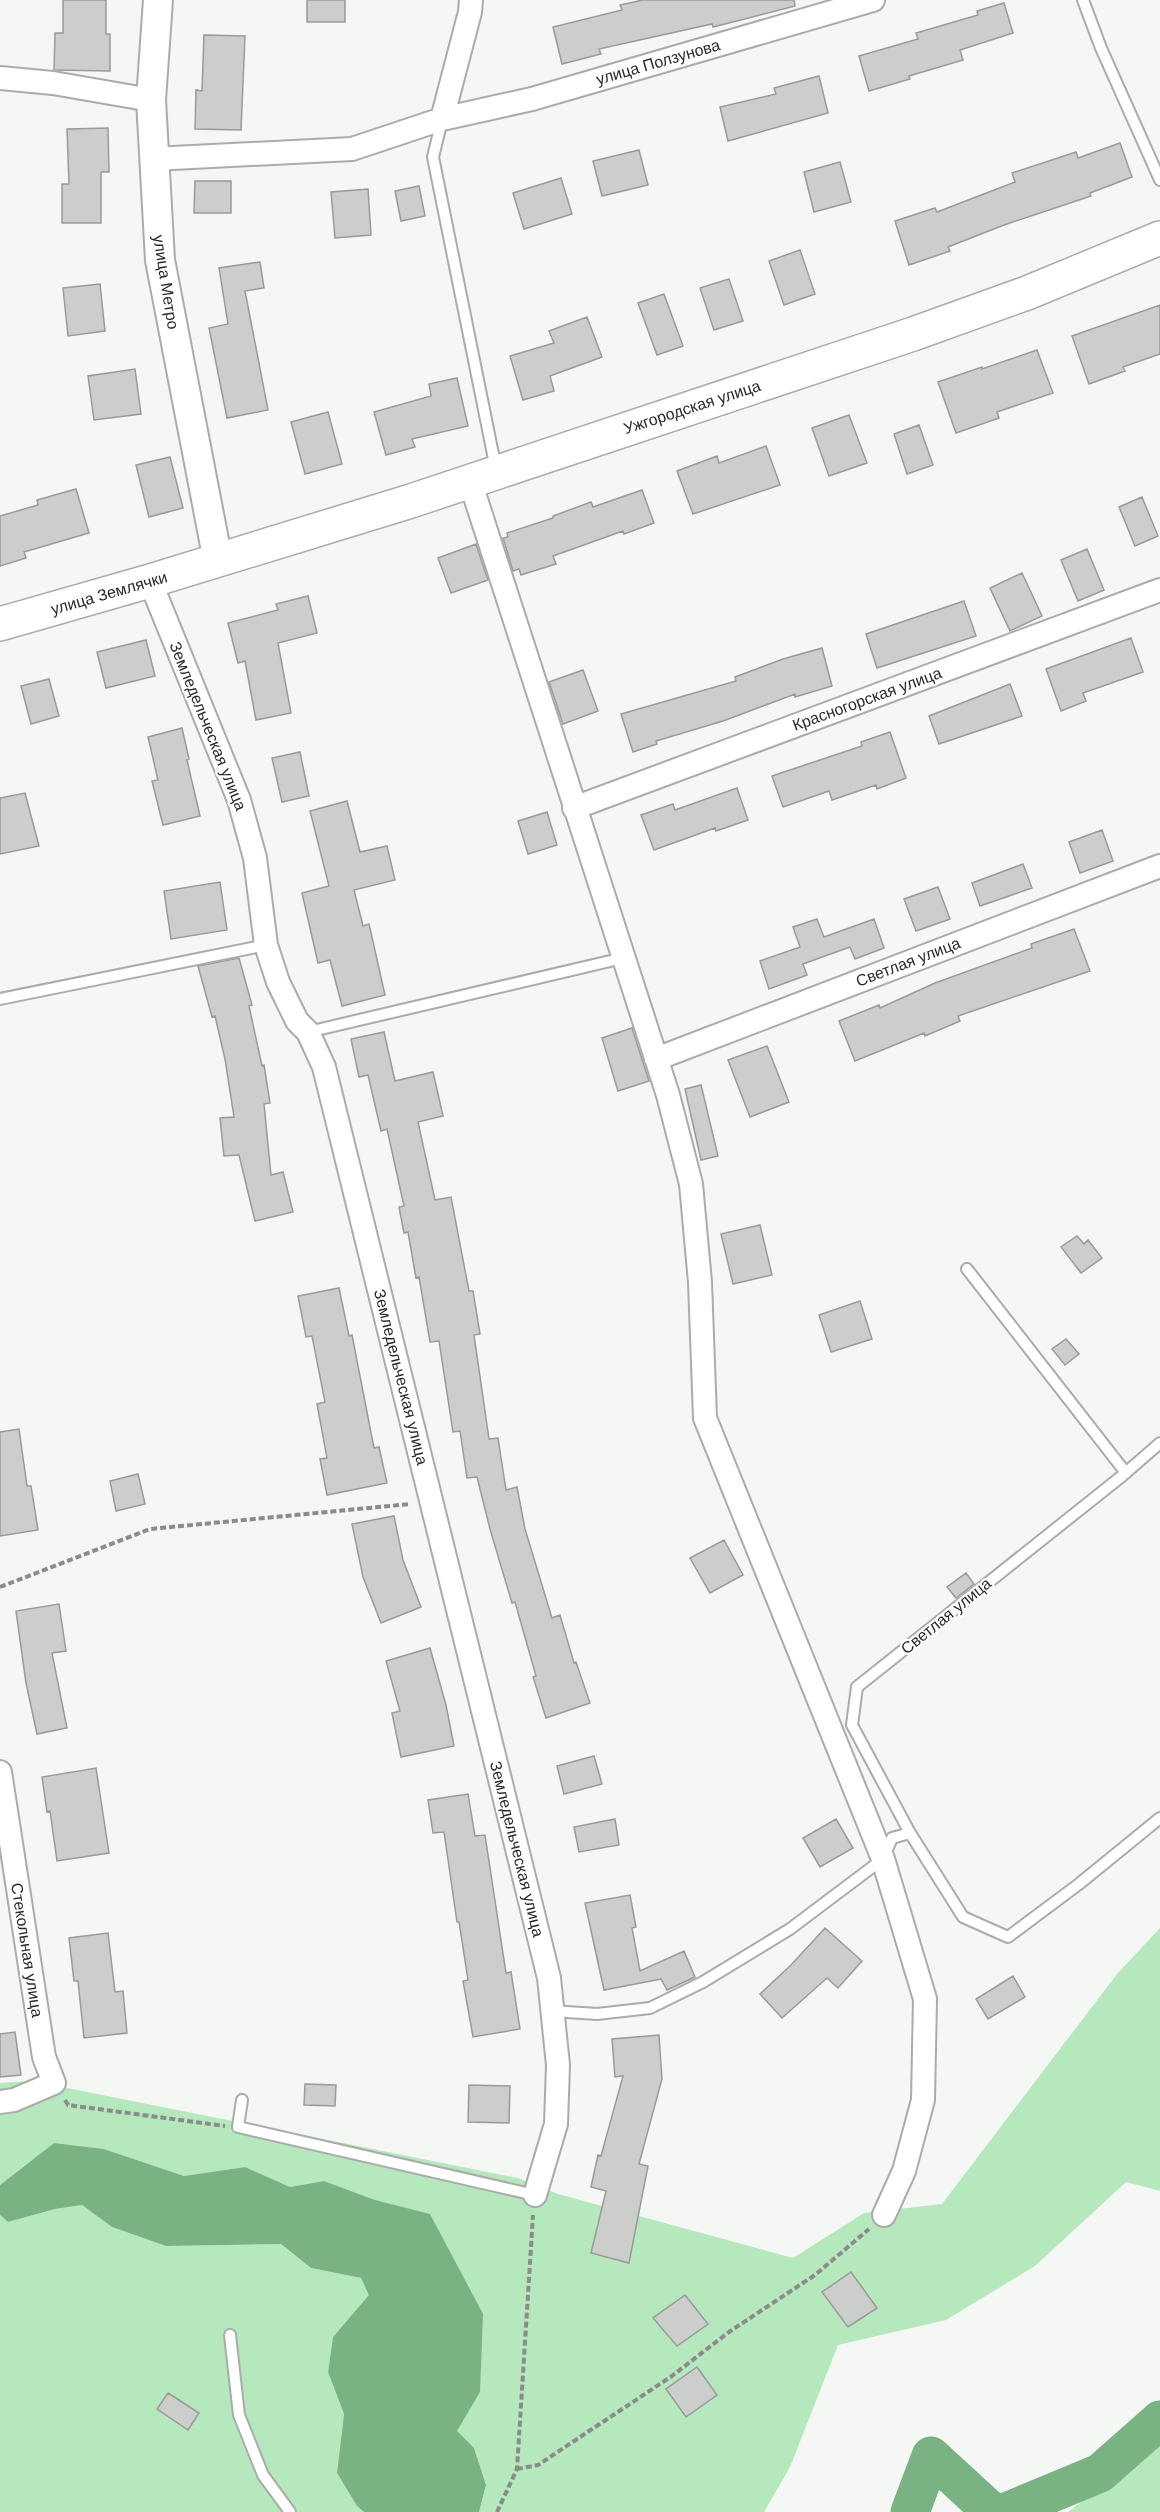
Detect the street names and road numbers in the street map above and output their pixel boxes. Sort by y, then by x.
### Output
street label: улица Ползунова [594,36,722,88]
street label: улица Метро [150,234,182,331]
street label: Ужгородская улица [621,377,763,437]
street label: улица Землячки [49,568,169,618]
street label: Земледельческая улица [166,639,250,813]
street label: Красногорская улица [790,664,944,734]
street label: Светлая улица [853,934,963,990]
street label: Земледельческая улица [371,1287,431,1467]
street label: Светлая улица [898,1575,994,1657]
street label: Земледельческая улица [487,1759,547,1939]
street label: Стекольная улица [8,1882,46,2019]

